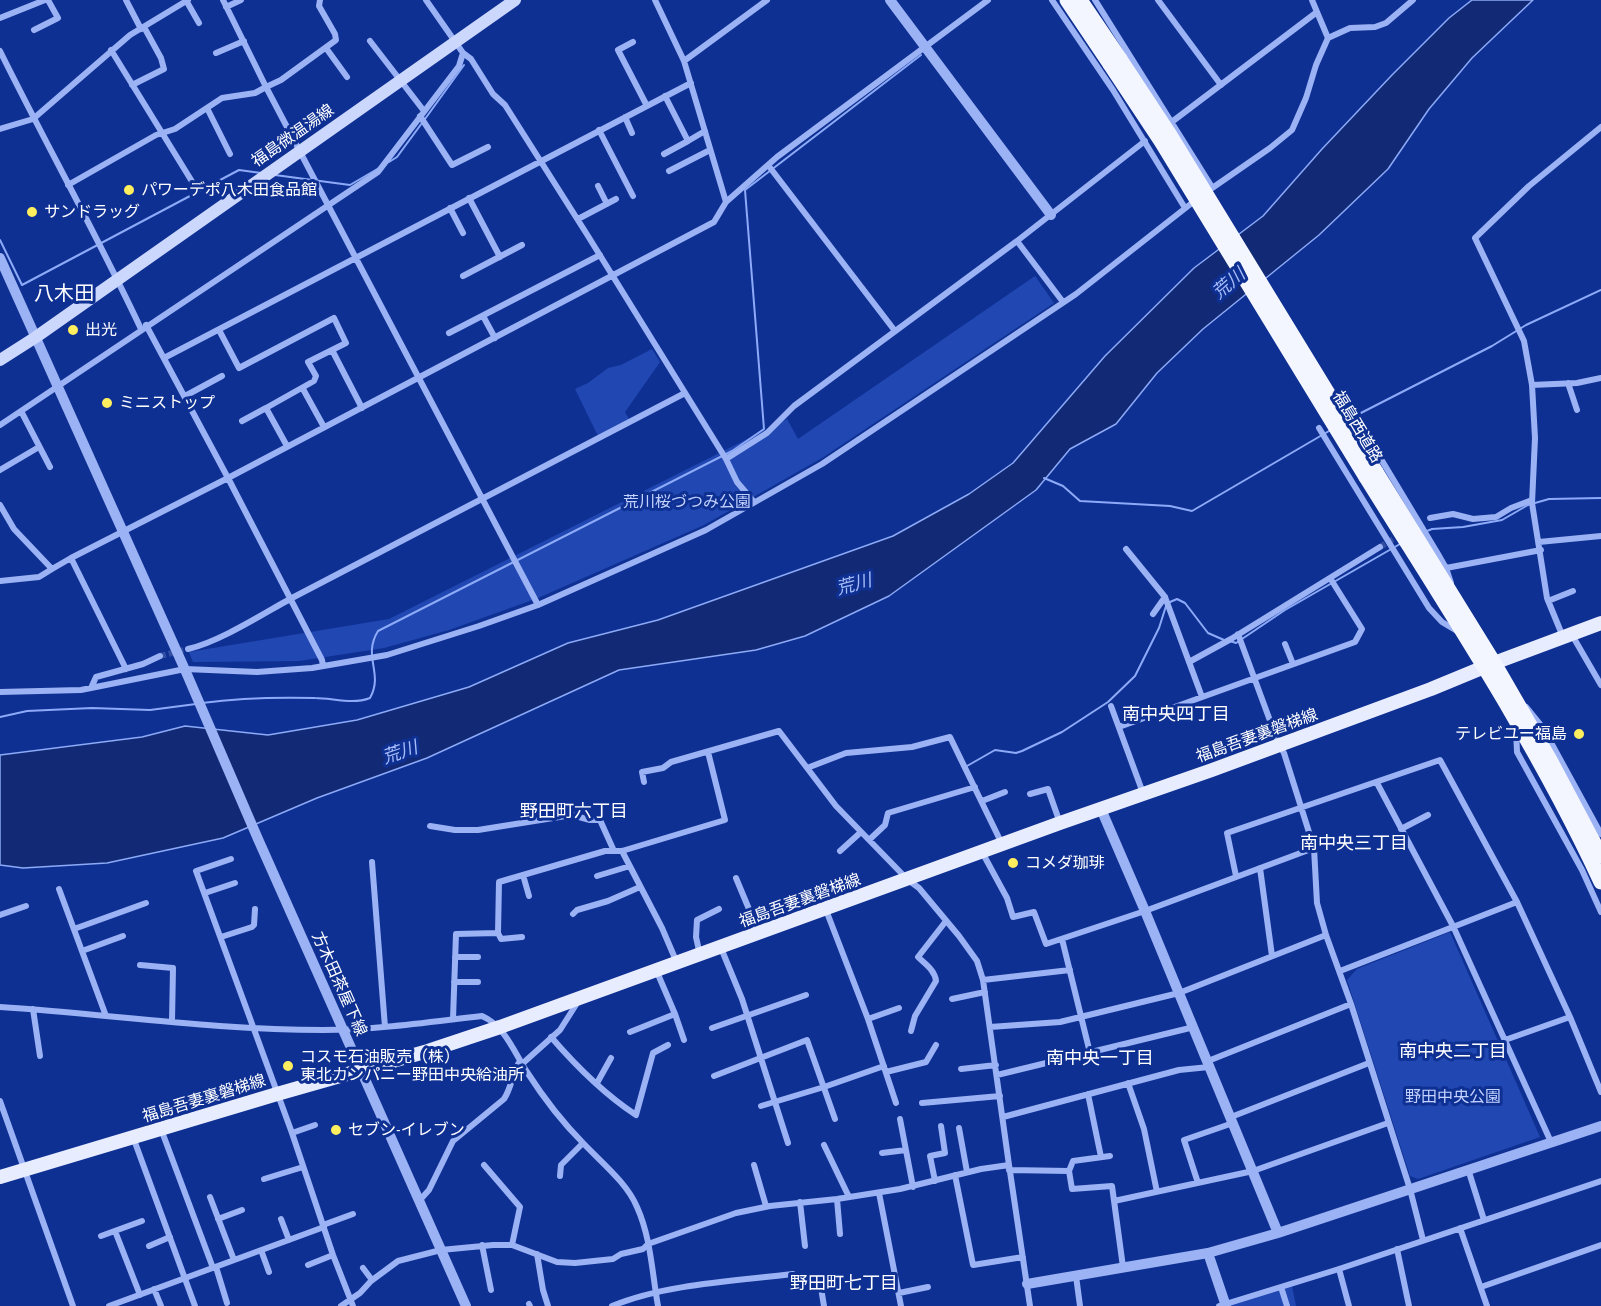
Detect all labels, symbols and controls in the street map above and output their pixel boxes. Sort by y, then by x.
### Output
street label: 福島微温湯線 [248,101,338,171]
place label: パワーデポ八木田食品館 [141,180,317,200]
marker: パワーデポ八木田食品館 [122,183,136,197]
place label: サンドラッグ [44,202,140,222]
marker: サンドラッグ [25,205,39,219]
water label: 荒川 [1208,264,1250,304]
district label: 八木田 [34,282,94,306]
place label: 出光 [85,320,117,340]
marker: 出光 [66,323,80,337]
street label: 福島西道路 [1328,388,1386,466]
place label: ミニストップ [119,393,215,413]
marker: ミニストップ [100,396,114,410]
park label: 荒川桜づつみ公園 [623,492,751,512]
water label: 荒川 [834,570,874,600]
district label: 南中央四丁目 [1122,704,1230,726]
street label: 福島吾妻裏磐梯線 [1194,705,1320,767]
place label: テレビユー福島 [1455,724,1567,744]
marker: テレビユー福島 [1572,727,1586,741]
water label: 荒川 [379,737,421,769]
district label: 野田町六丁目 [520,801,628,823]
district label: 南中央三丁目 [1300,833,1408,855]
place label: コメダ珈琲 [1025,853,1105,873]
marker: コメダ珈琲 [1006,856,1020,870]
street label: 福島吾妻裏磐梯線 [737,870,863,932]
street label: 方木田茶屋下線 [307,929,371,1039]
district label: 南中央二丁目 [1399,1041,1507,1063]
place label: コスモ石油販売（株） 東北カンパニー野田中央給油所 [300,1047,524,1085]
district label: 南中央一丁目 [1046,1048,1154,1070]
marker: コスモ石油販売（株） 東北カンパニー野田中央給油所 [281,1059,295,1073]
street label: 福島吾妻裏磐梯線 [140,1071,268,1127]
park label: 野田中央公園 [1405,1087,1501,1107]
place label: セブン-イレブン [348,1120,465,1140]
marker: セブン-イレブン [329,1123,343,1137]
district label: 野田町七丁目 [790,1273,898,1295]

